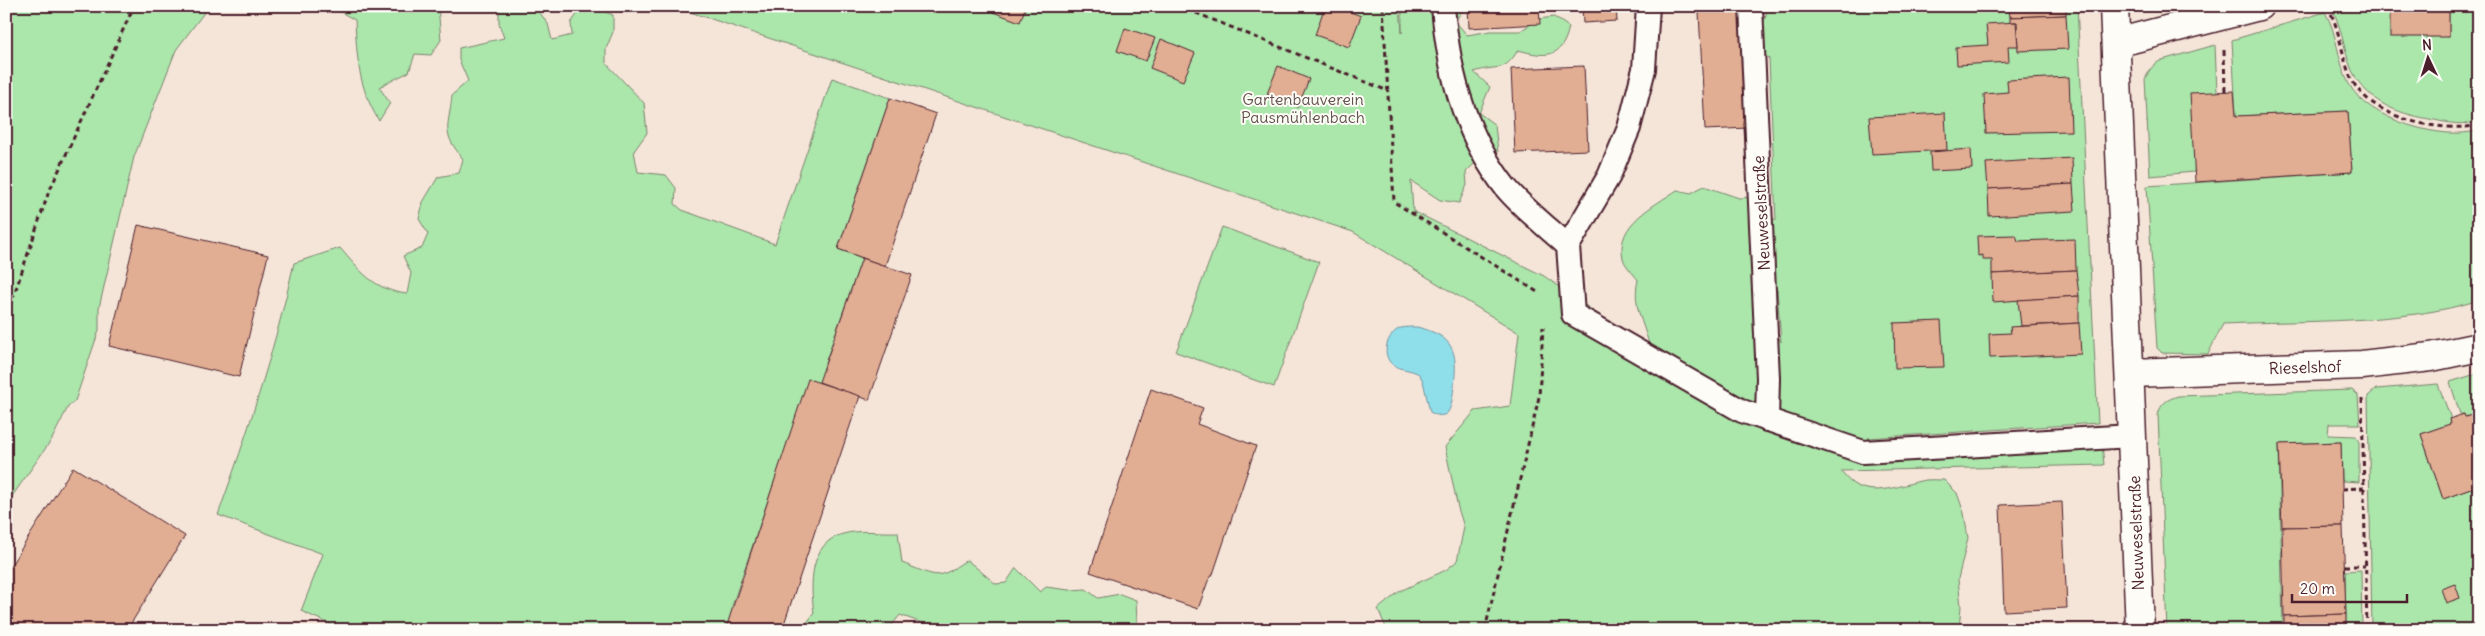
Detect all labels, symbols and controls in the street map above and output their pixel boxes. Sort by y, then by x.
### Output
north arrow [2402,32,2452,82]
text: N [2422,36,2433,54]
park label: Gartenbauverein Pausmühlenbach [1241,89,1365,127]
street label: Neuweselstraße [1748,155,1774,271]
street label: Rieselshof [2268,356,2342,378]
street label: Neuweselstraße [2124,475,2148,591]
scale bar [2292,571,2408,603]
text: 20 m [2300,579,2335,598]

